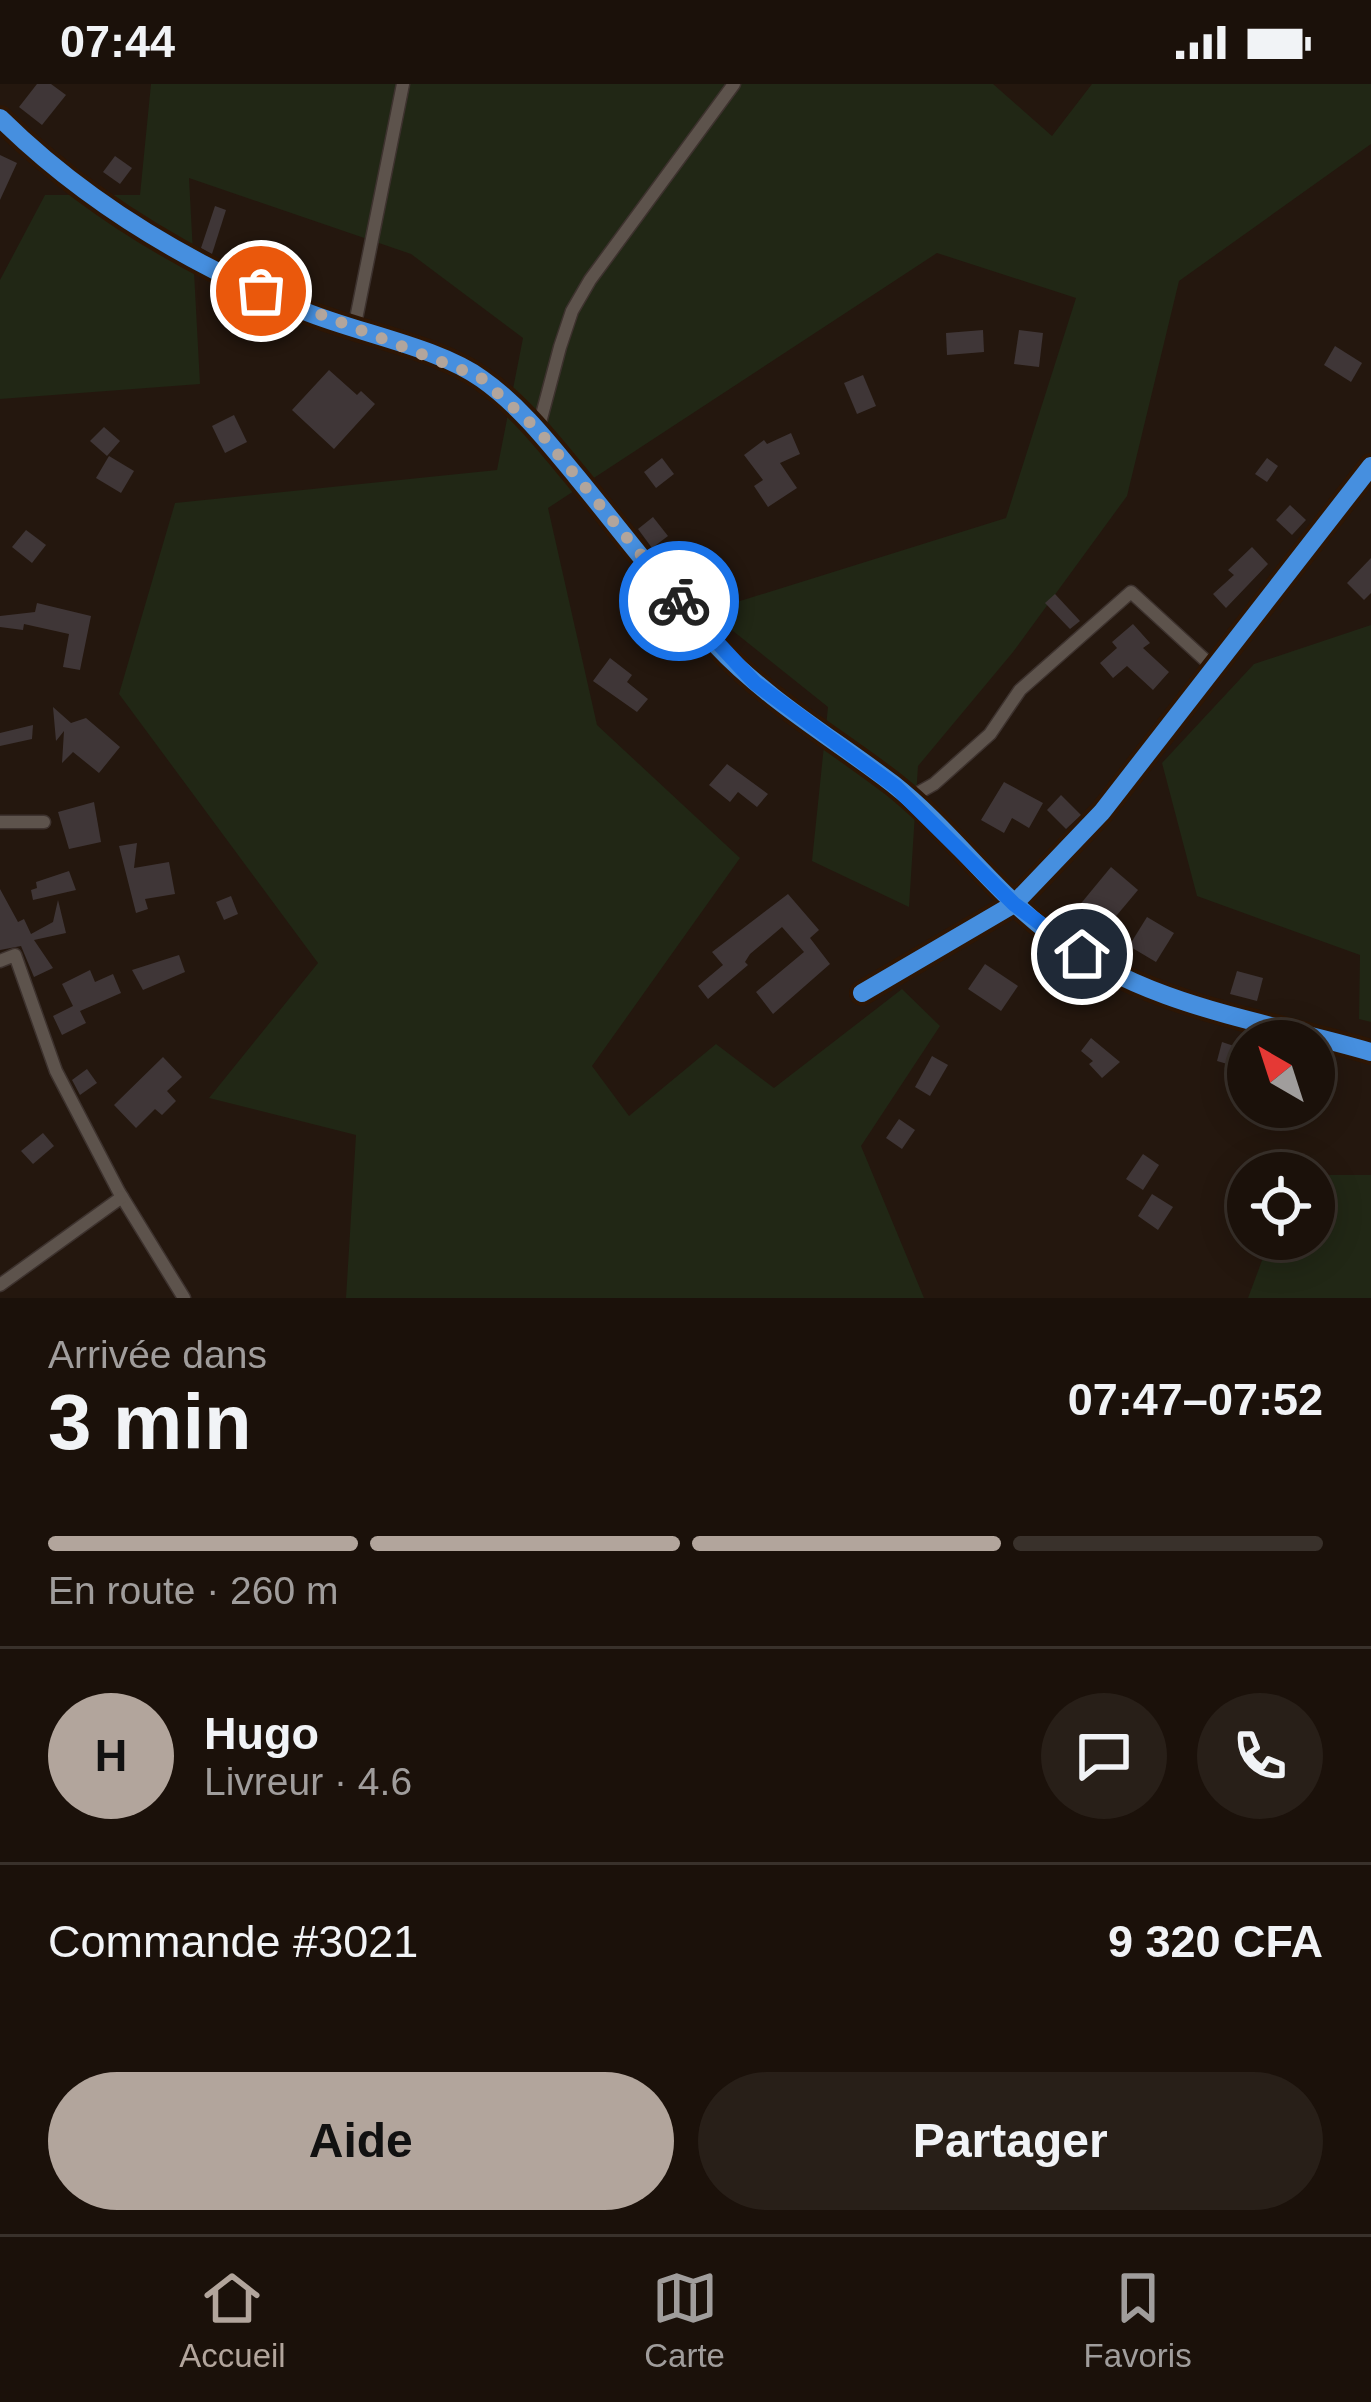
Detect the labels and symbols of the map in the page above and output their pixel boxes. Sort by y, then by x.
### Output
pin [210,240,312,342]
courier [619,541,739,661]
pin [1031,903,1133,1005]
north arrow [1227,1020,1335,1128]

